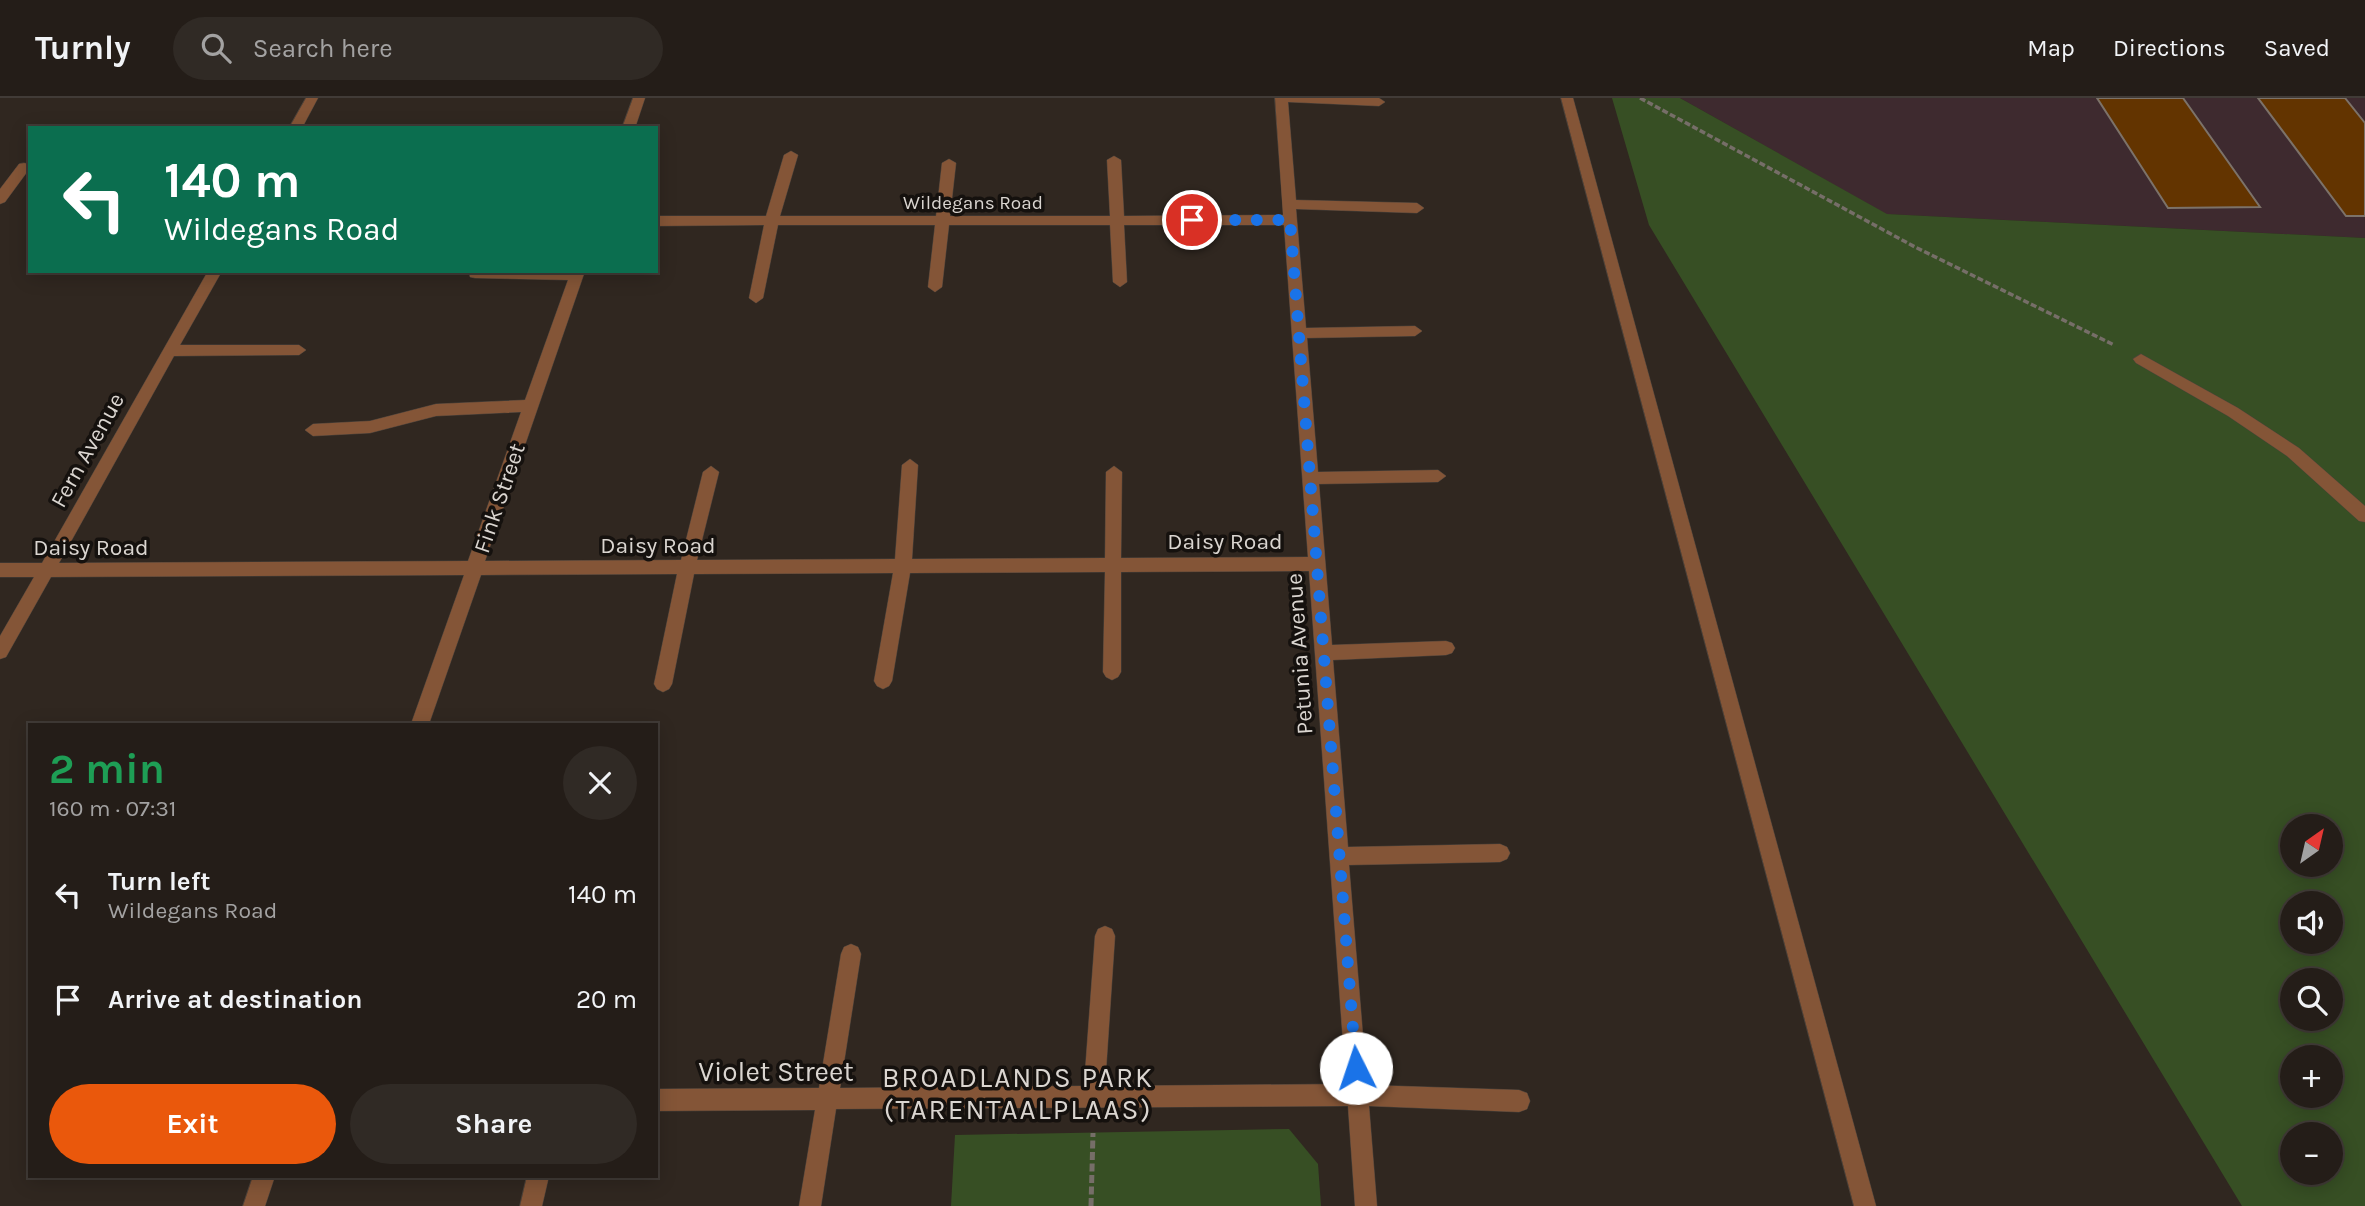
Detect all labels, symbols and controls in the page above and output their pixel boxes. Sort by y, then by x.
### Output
search box [173,17,663,80]
text: Turnly [35,29,131,67]
icon: search [197,29,235,67]
text: Search here [253,33,393,64]
text: Map [2027,34,2075,62]
text: Directions [2113,34,2226,62]
text: Saved [2264,34,2330,62]
text: 140 m [164,152,301,209]
icon: left [49,154,140,245]
pin [1162,190,1222,250]
street label: Wildegans Road [903,192,1043,214]
icon: arrive [1173,201,1211,239]
text: Wildegans Road [164,211,400,248]
street label: Fern Avenue [45,388,130,512]
street label: Fink Street [468,439,531,557]
street label: Daisy Road [1167,528,1283,555]
street label: Daisy Road [600,532,716,559]
street label: Daisy Road [33,534,149,561]
street label: Petunia Avenue [1280,572,1319,736]
text: 2 min [49,744,165,794]
button: close [563,746,637,820]
text: 160 m · 07:31 [49,795,176,822]
north arrow [2280,814,2343,877]
map controls [2280,814,2343,1185]
text: Turn left [108,866,210,897]
icon: left [49,876,87,914]
text: 140 m [568,879,637,910]
button: sound [2280,891,2343,954]
text: Wildegans Road [108,897,277,924]
button: search [2280,968,2343,1031]
icon: arrive [49,981,87,1019]
text: Arrive at destination [108,984,362,1015]
text: 20 m [576,984,637,1015]
position arrow [1319,1031,1393,1105]
button: + [2280,1045,2343,1108]
street label: Violet Street [698,1055,854,1088]
district label: BROADLANDS PARK (TARENTAALPLAAS) [882,1061,1154,1126]
button: Exit [49,1084,336,1164]
button: Share [350,1084,637,1164]
button: − [2280,1122,2343,1185]

